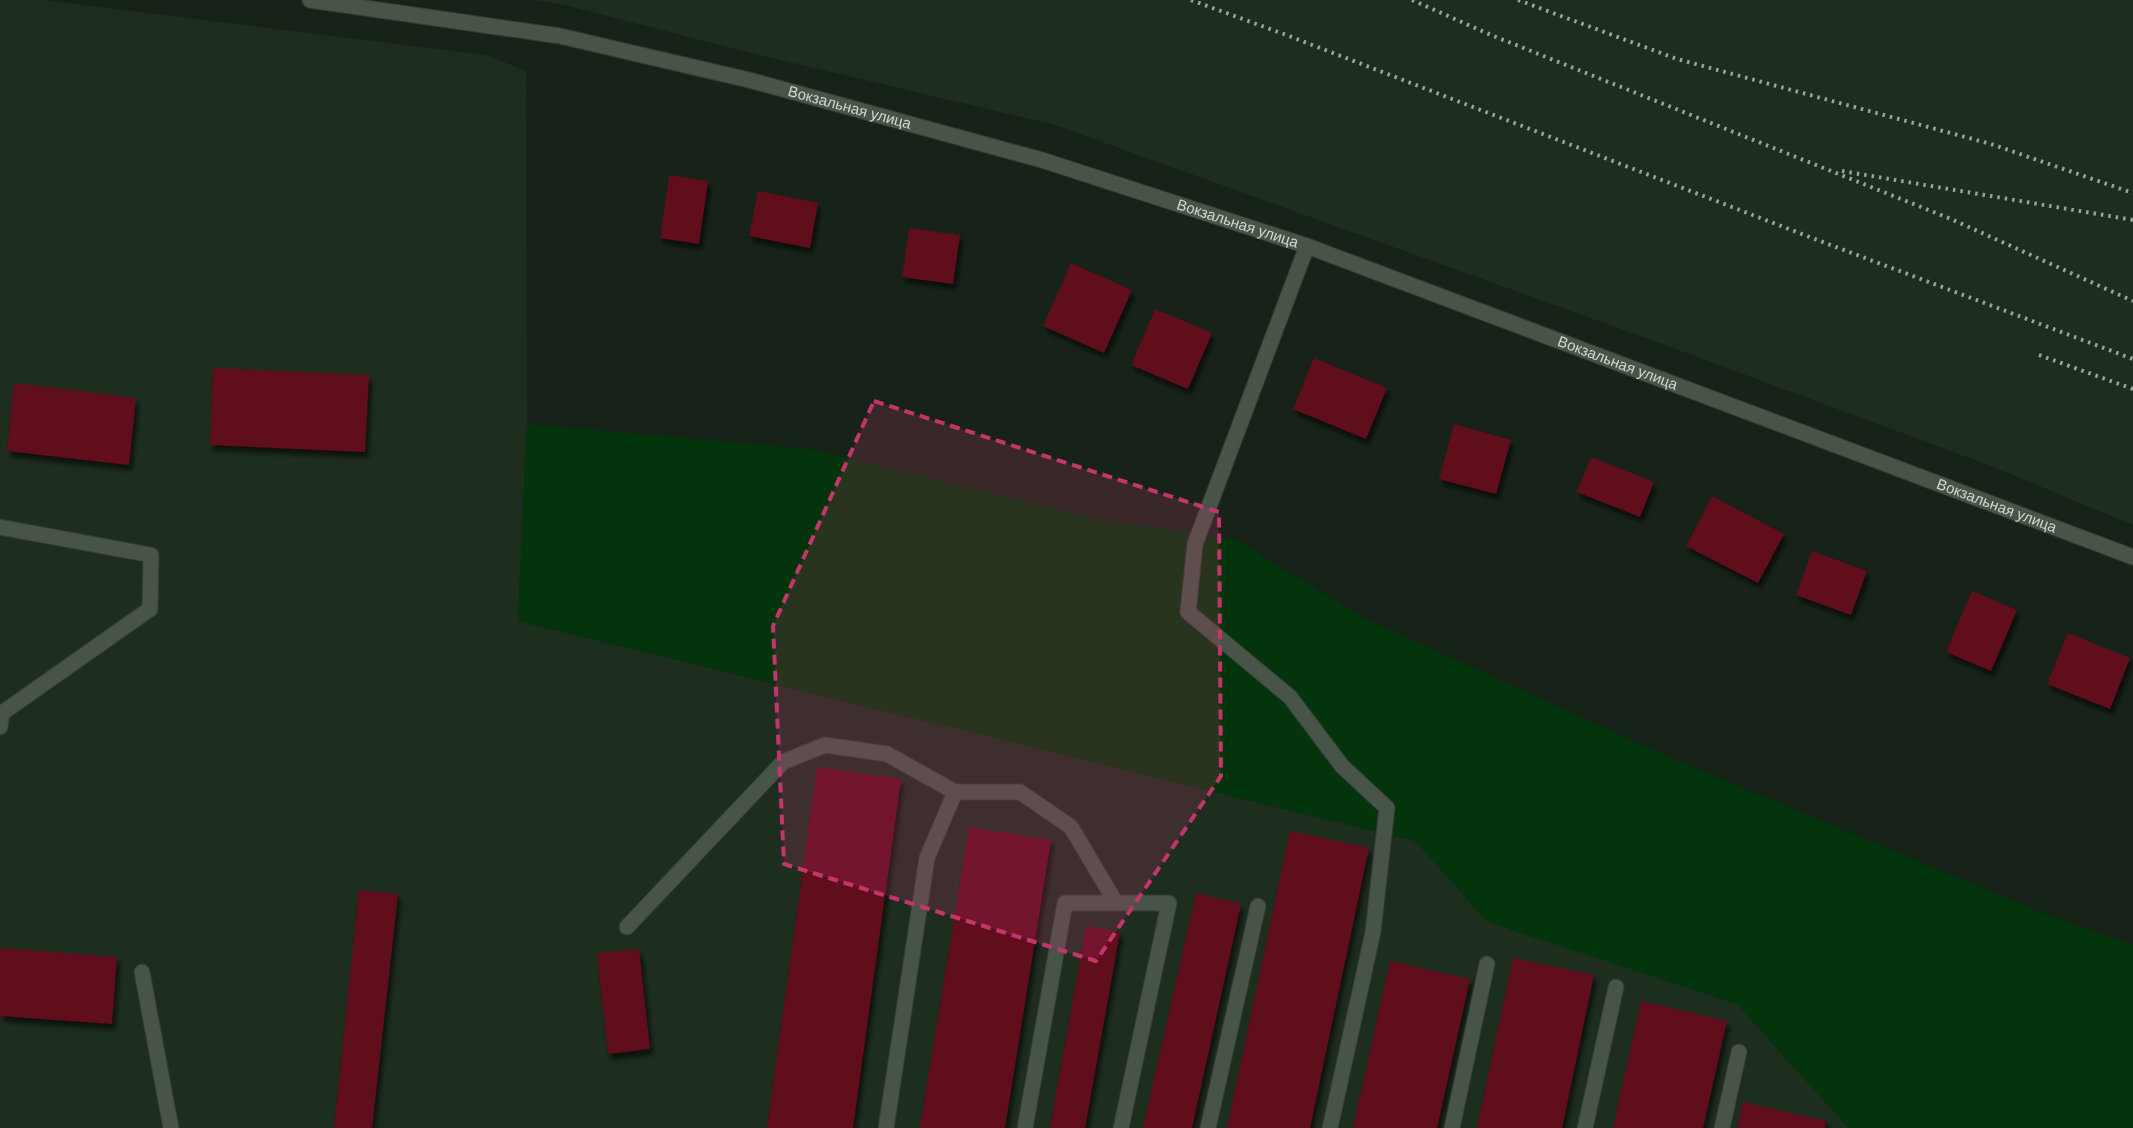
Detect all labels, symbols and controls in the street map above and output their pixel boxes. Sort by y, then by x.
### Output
street label: Вокзальная улица [786,81,914,134]
street label: Вокзальная улица [1174,194,1302,253]
street label: Вокзальная улица [1555,331,1681,395]
street label: Вокзальная улица [1934,474,2060,538]

